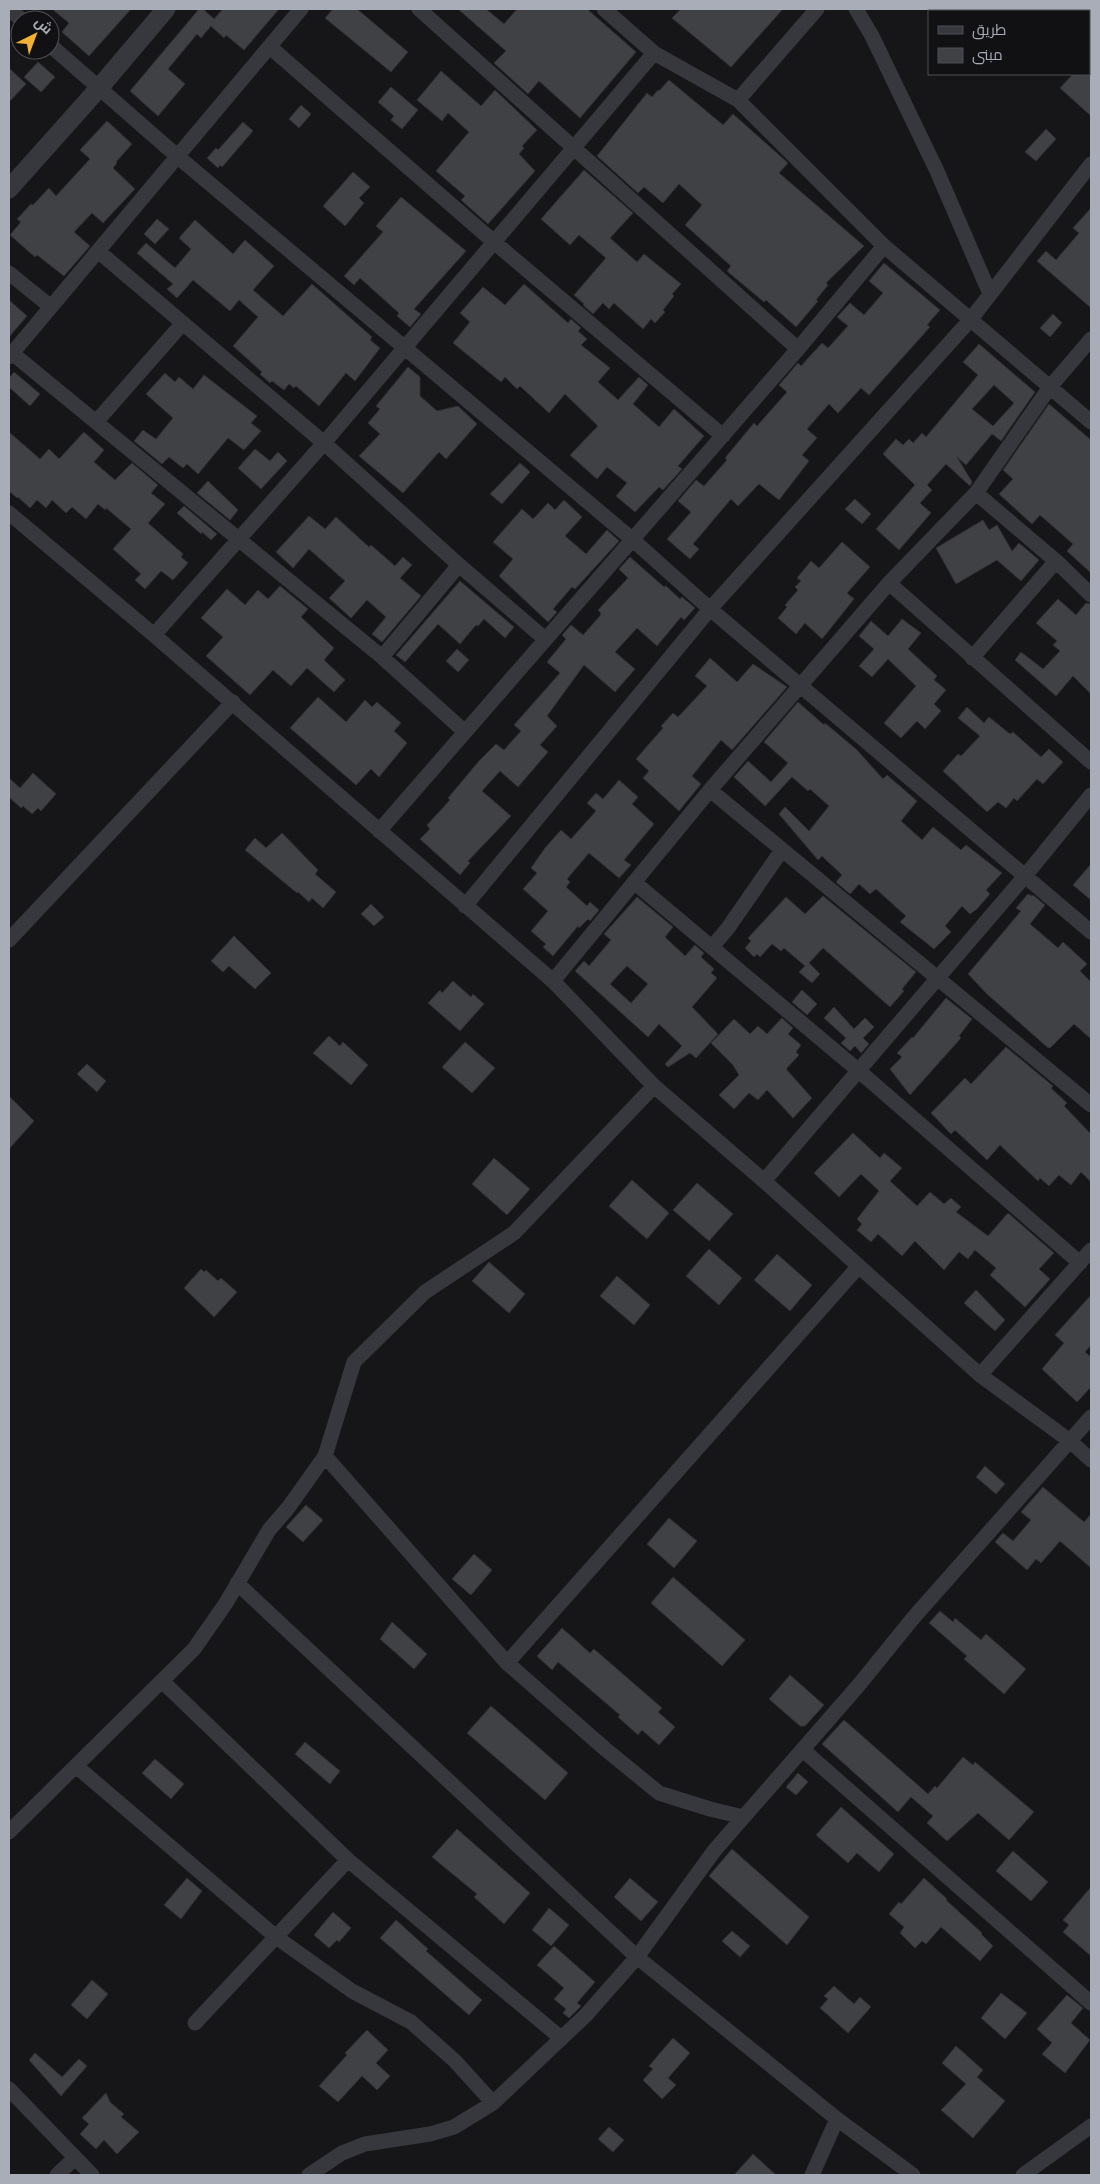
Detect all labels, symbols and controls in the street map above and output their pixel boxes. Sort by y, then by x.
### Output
north arrow [10,10,60,60]
legend [928,10,1090,75]
text: ش [31,13,56,38]
text: طريق [972,20,1006,40]
text: مبنى [972,45,1003,65]

